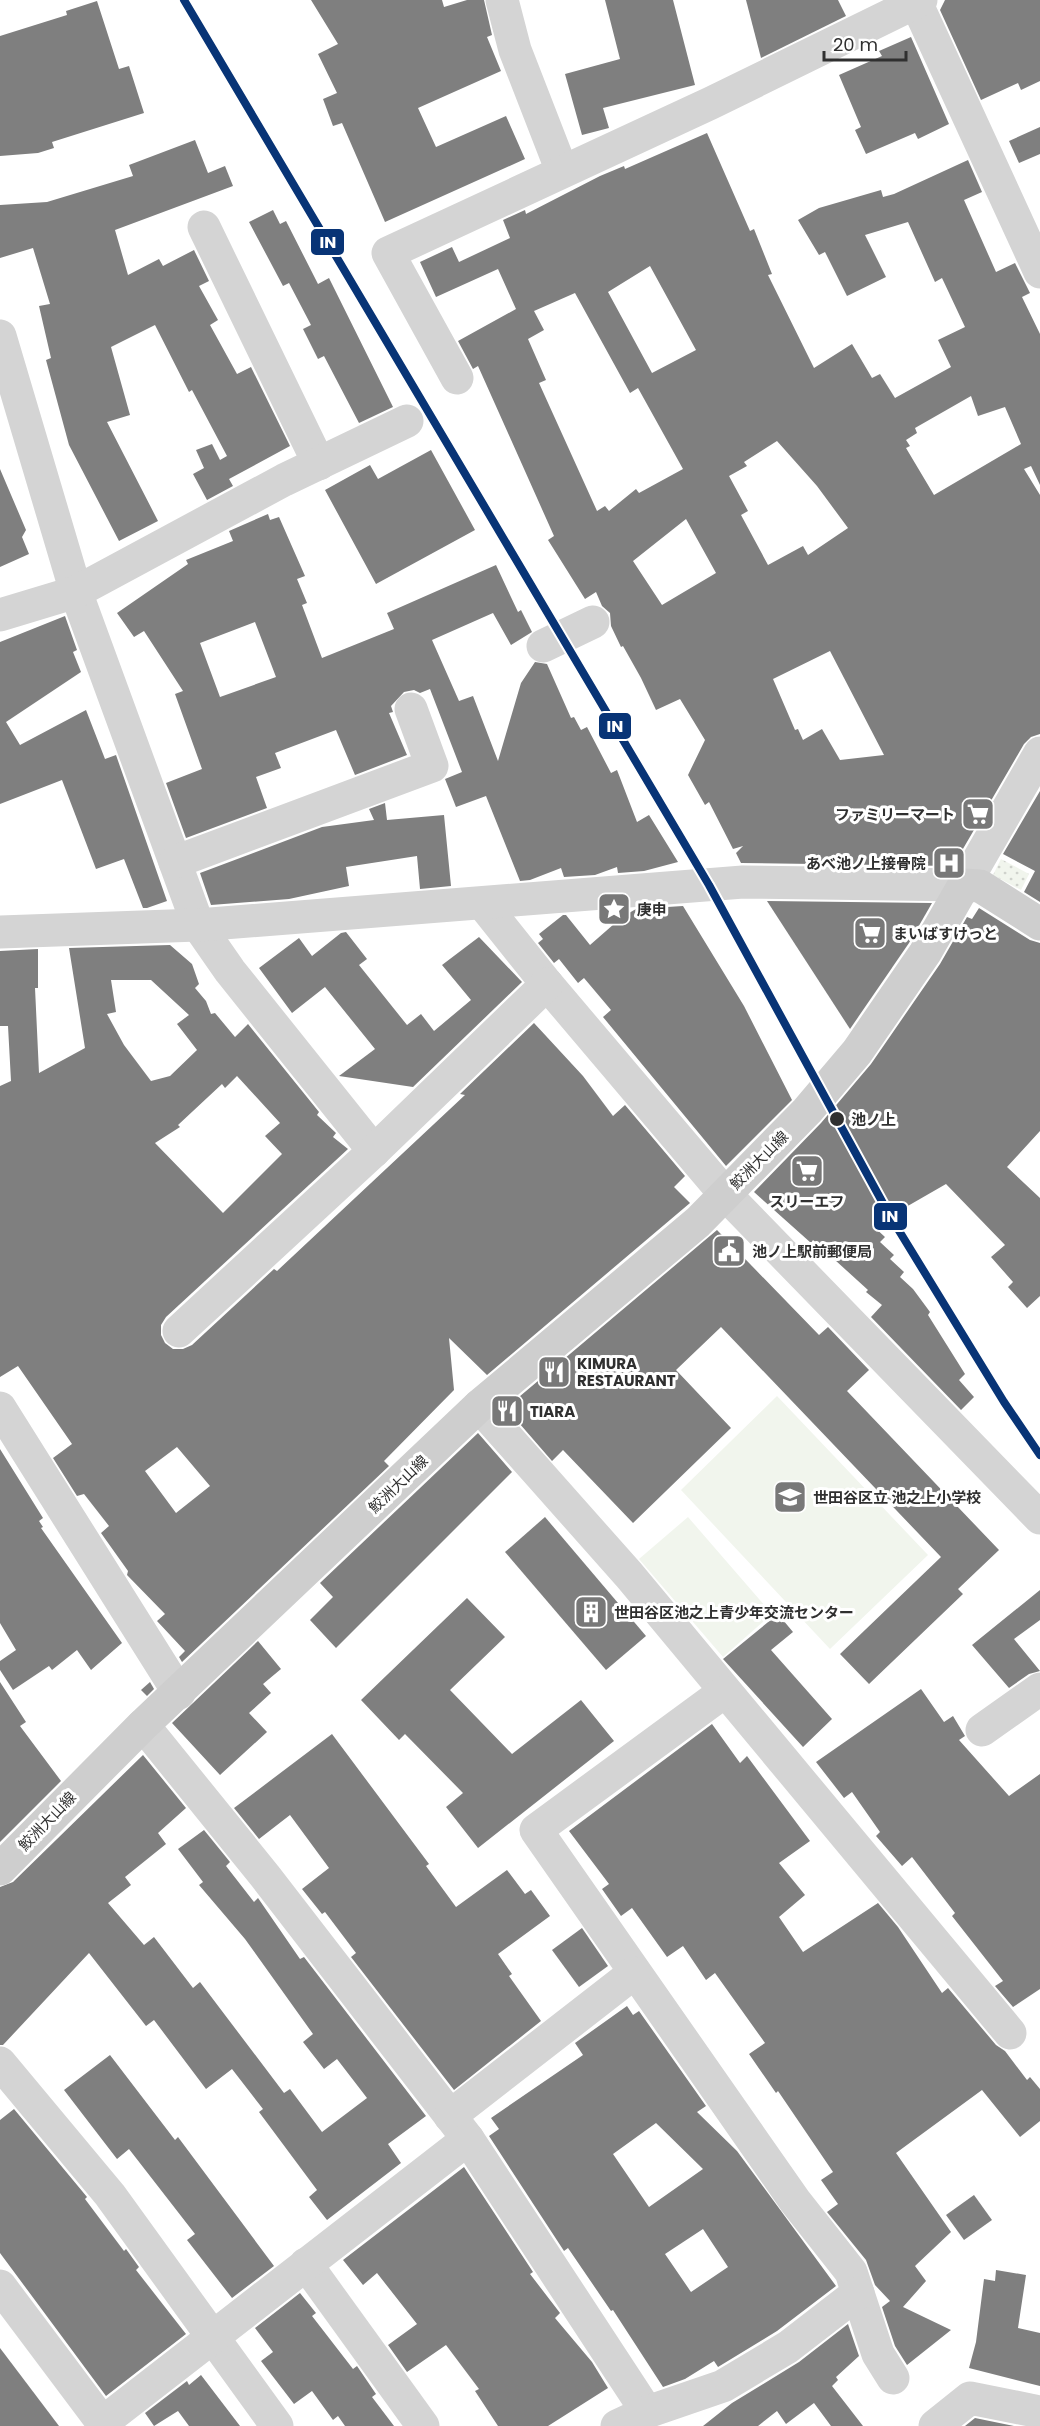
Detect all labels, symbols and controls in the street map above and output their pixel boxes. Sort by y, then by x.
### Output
scale bar [824,24,906,62]
text: 20 m [833,32,878,57]
line badge: IN [310,228,345,256]
text: IN [320,231,336,254]
line badge: IN [598,712,632,740]
text: IN [607,715,623,738]
supermarket icon: ファミリーマート [960,796,996,832]
place label: ファミリーマート [835,804,955,825]
hospital icon: あべ池ノ上接骨院 [931,845,967,881]
place label: あべ池ノ上接骨院 [806,853,926,874]
place icon: 庚申 [596,891,632,927]
place label: 庚申 [637,899,667,920]
supermarket icon: まいばすけっと [852,915,888,951]
place label: まいばすけっと [893,923,998,944]
place label: 池ノ上 [851,1109,896,1130]
marker: 池ノ上 [828,1110,846,1128]
street label: 鮫洲大山線 [725,1126,793,1194]
supermarket icon: スリーエフ [789,1153,825,1189]
place label: スリーエフ [769,1191,845,1212]
line badge: IN [873,1202,908,1231]
text: IN [882,1205,898,1228]
public building icon: 池ノ上駅前郵便局 [711,1233,747,1269]
place label: 池ノ上駅前郵便局 [752,1241,872,1262]
place label: KIMURA RESTAURANT [577,1353,676,1391]
restaurant icon: KIMURA RESTAURANT [536,1354,572,1390]
restaurant icon: TIARA [489,1393,525,1429]
place label: TIARA [530,1401,575,1422]
street label: 鮫洲大山線 [364,1450,432,1518]
school or university icon: 世田谷区立 池之上小学校 [772,1479,808,1515]
place label: 世田谷区立 池之上小学校 [813,1487,981,1508]
building icon: 世田谷区池之上青少年交流センター [573,1594,609,1630]
place label: 世田谷区池之上青少年交流センター [614,1602,854,1623]
street label: 鮫洲大山線 [13,1787,81,1855]

